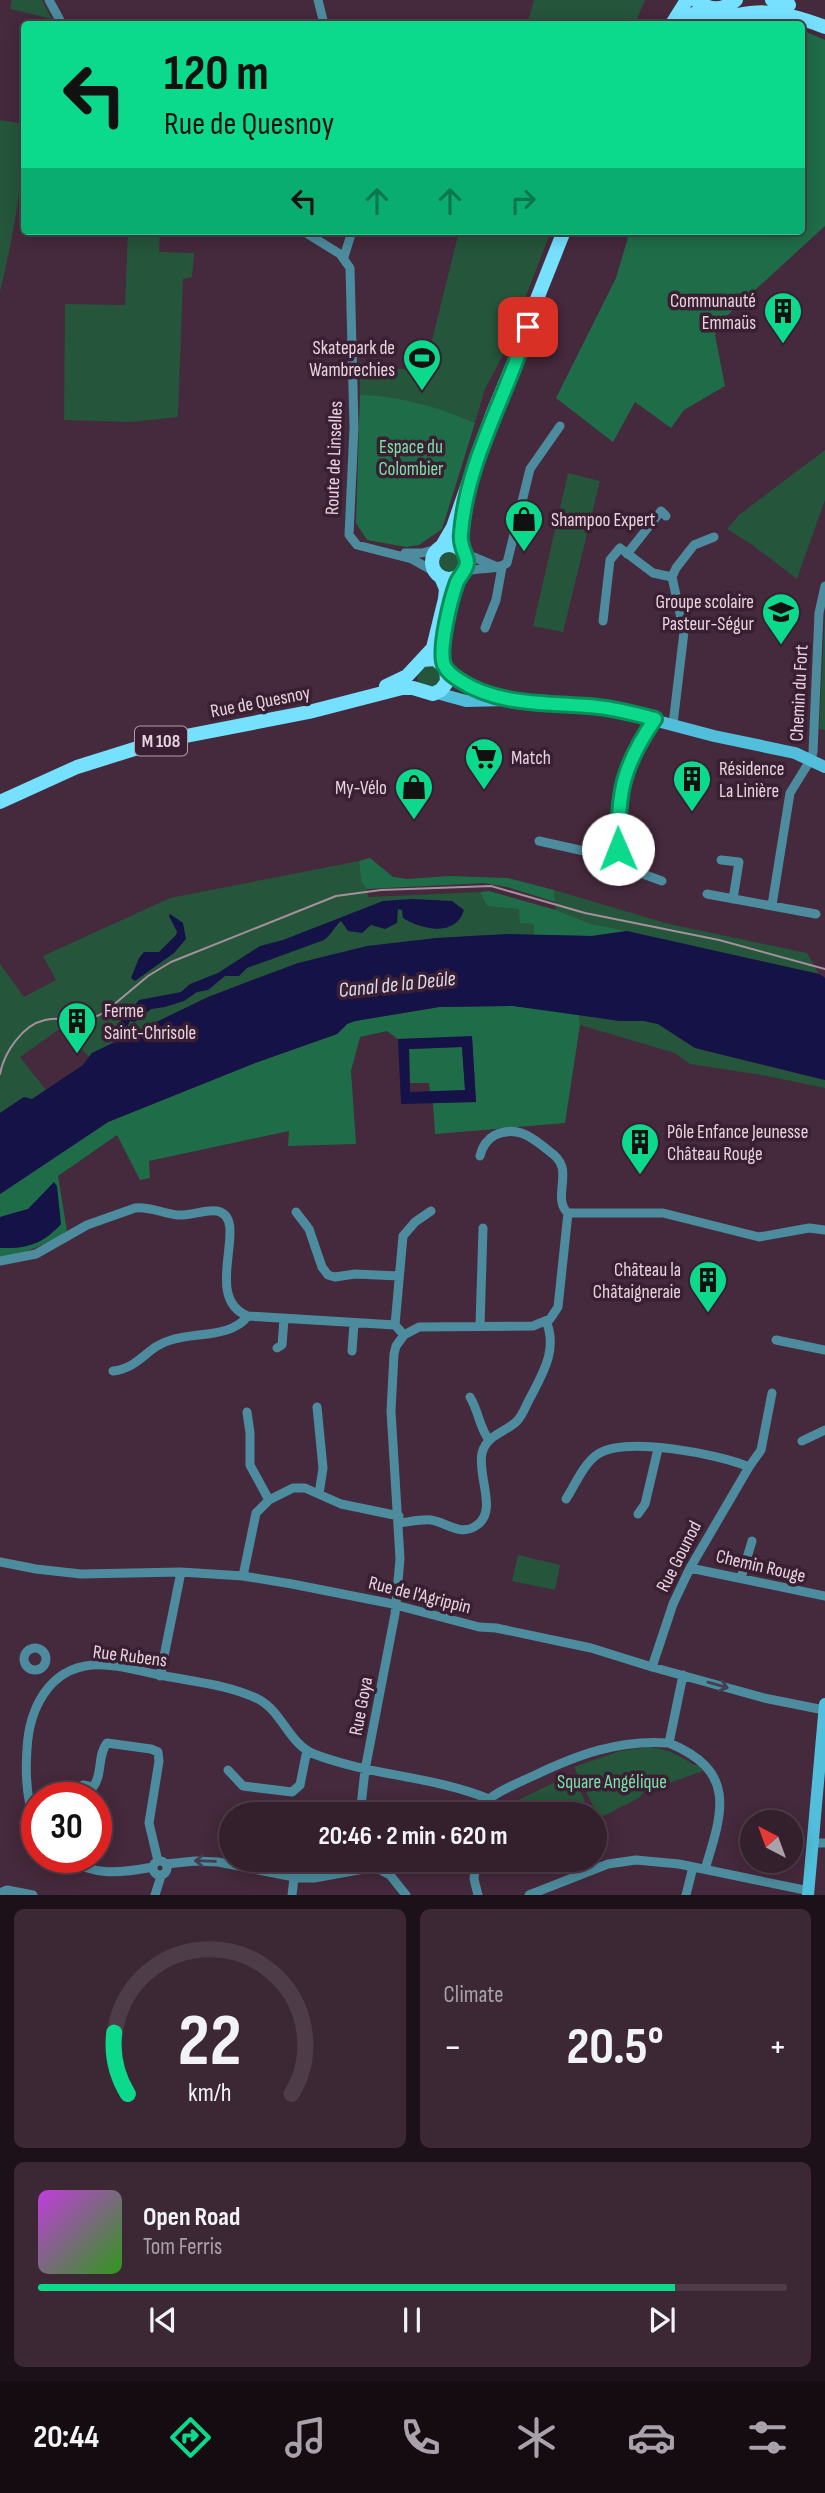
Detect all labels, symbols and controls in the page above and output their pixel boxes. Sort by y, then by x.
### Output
text: 120 m [164,45,269,104]
icon: left [49,49,140,140]
text: Rue de Quesnoy [164,105,334,144]
icon: left [285,182,323,220]
icon: ahead [358,182,396,220]
icon: ahead [431,182,469,220]
icon: right [504,182,542,220]
place label: Communauté Emmaüs [670,290,756,335]
building icon: Communauté Emmaüs [762,290,804,345]
pin [498,297,558,357]
icon: arrive [509,308,547,346]
place label: Skatepark de Wambrechies [309,337,395,382]
sports icon: Skatepark de Wambrechies [401,337,443,392]
street label: Route de Linselles [321,401,348,515]
park label: Espace du Colombier [378,436,444,481]
shop icon: Shampoo Expert [503,498,545,553]
place label: Shampoo Expert [551,509,656,532]
place label: Groupe scolaire Pasteur-Ségur [656,591,755,636]
school or university icon: Groupe scolaire Pasteur-Ségur [760,591,802,646]
street label: Chemin du Fort [785,644,814,742]
street label: Rue de Quesnoy [209,681,313,723]
road number: M 108 [135,726,187,756]
supermarket icon: Match [463,736,505,791]
place label: Match [511,747,551,770]
building icon: Résidence La Linière [671,758,713,813]
place label: Résidence La Linière [719,758,784,803]
shop icon: My-Vélo [393,766,435,821]
place label: My-Vélo [335,777,387,800]
position arrow [581,812,655,886]
water label: Canal de la Deûle [337,966,457,1003]
building icon: Ferme Saint-Chrisole [56,1000,98,1055]
place label: Ferme Saint-Chrisole [104,1000,196,1045]
building icon: Pôle Enfance Jeunesse Château Rouge [619,1121,661,1176]
place label: Pôle Enfance Jeunesse Château Rouge [667,1121,808,1166]
place label: Château la Châtaigneraie [593,1259,681,1304]
building icon: Château la Châtaigneraie [687,1259,729,1314]
street label: Rue Gounod [652,1517,707,1596]
street label: Chemin Rouge [714,1545,808,1588]
street label: Rue de l'Agrippin [366,1572,473,1619]
street label: Rue Rubens [91,1641,168,1672]
street label: Rue Goya [345,1675,378,1737]
one-way arrow [706,1679,728,1692]
park label: Square Angélique [557,1771,667,1794]
speed limit sign: 30 [21,1782,112,1873]
north arrow [740,1810,803,1872]
map controls [740,1810,803,1873]
text: 20:46 · 2 min · 620 m [318,1821,508,1852]
one-way arrow [194,1855,217,1868]
text: Climate [444,1981,503,2009]
text: 22 [178,1999,242,2087]
text: 20.5° [567,2016,664,2079]
text: − [444,2025,462,2070]
text: + [768,2025,787,2070]
text: km/h [188,2078,231,2109]
text: Open Road [143,2202,240,2233]
text: Tom Ferris [143,2233,222,2261]
icon: previous [144,2301,182,2339]
icon: pause [393,2301,431,2339]
icon: next [643,2301,681,2339]
icon: directions [166,2413,215,2462]
icon: music [281,2413,330,2462]
icon: phone [396,2413,445,2462]
icon: climate [512,2413,561,2462]
icon: car [627,2413,676,2462]
icon: filters [743,2413,792,2462]
text: 20:44 [33,2418,99,2457]

